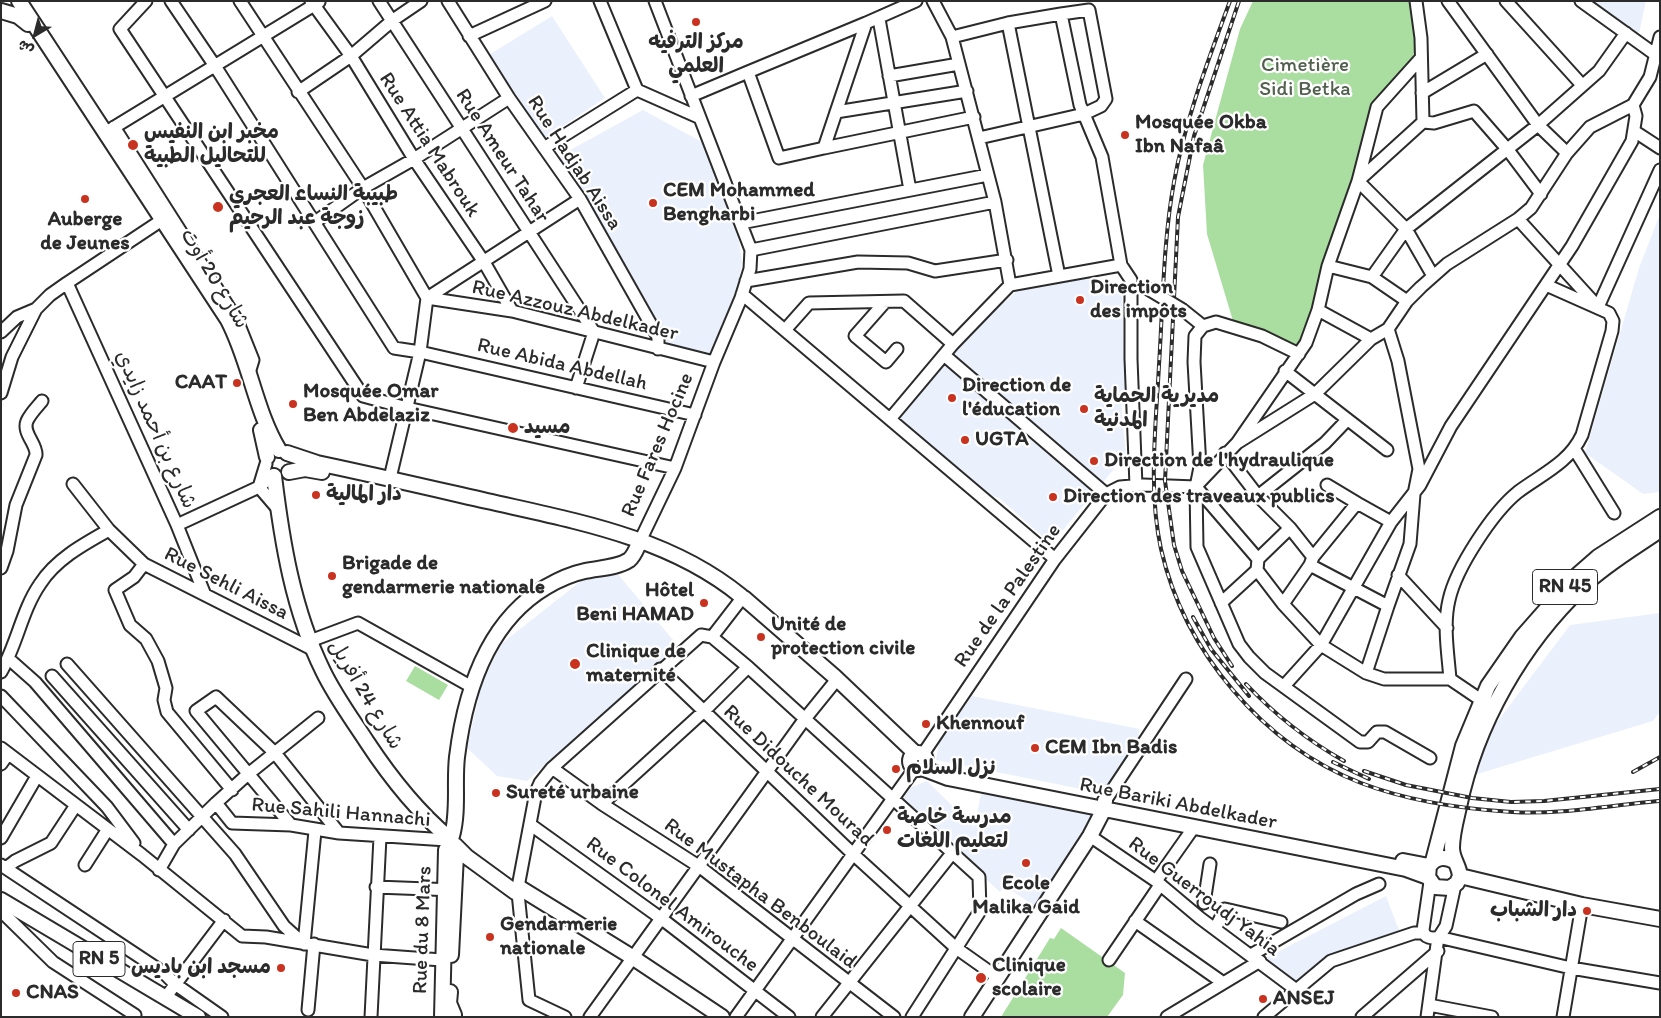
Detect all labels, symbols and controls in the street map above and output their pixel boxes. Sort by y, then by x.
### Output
north arrow [10,10,60,60]
marker: مركز الترفيه العلمي [690,16,702,28]
place label: مركز الترفيه العلمي [648,30,744,80]
text: ش [14,36,37,59]
park label: Cimetière Sidi Betka [1259,53,1351,103]
street label: Rue Attia Mabrouk [373,68,485,222]
street label: Rue Ameur Tahar [449,84,555,228]
street label: Rue Hadjab Aissa [521,91,627,235]
place label: Mosquée Okba Ibn Nafaâ [1135,110,1267,160]
place label: مخبر ابن النفيس للتحاليل الطبية [144,120,279,170]
marker: Mosquée Okba Ibn Nafaâ [1119,129,1131,141]
marker: مخبر ابن النفيس للتحاليل الطبية [126,138,140,152]
place label: CEM Mohammed Bengharbi [663,178,815,228]
place label: طبيبة النساء العجري زوجة عبد الرحيم [229,182,398,232]
marker: Auberge de Jeunes [79,193,91,205]
marker: CEM Mohammed Bengharbi [647,197,659,209]
marker: طبيبة النساء العجري زوجة عبد الرحيم [211,200,225,214]
place label: Auberge de Jeunes [40,207,130,257]
street label: شارع 20 أوت [174,224,254,334]
street label: Rue Azzouz Abdelkader [469,275,681,347]
place label: Direction des impôts [1090,275,1187,325]
marker: Direction des impôts [1074,294,1086,306]
street label: Rue Abida Abdellah [475,333,649,397]
street label: شارع بن أحمد زايدي [109,347,201,513]
street label: Rue Fares Hocine [616,369,700,521]
place label: CAAT [175,370,227,396]
place label: Direction de l'éducation [962,373,1071,423]
marker: CAAT [231,377,243,389]
place label: Mosquée Omar Ben Abdelaziz [303,379,438,429]
place label: مديرية الحماية المدنية [1094,384,1219,434]
marker: Direction de l'éducation [946,392,958,404]
marker: Mosquée Omar Ben Abdelaziz [287,398,299,410]
marker: مديرية الحماية المدنية [1078,403,1090,415]
place label: مسيد [524,415,570,441]
marker: مسيد [506,421,520,435]
place label: UGTA [975,427,1029,453]
marker: UGTA [959,434,971,446]
place label: Direction de l'hydraulique [1104,448,1334,474]
marker: Direction de l'hydraulique [1088,455,1100,467]
place label: دار المالية [326,482,402,508]
place label: Direction des traveaux publics [1063,484,1335,510]
marker: دار المالية [310,489,322,501]
marker: Direction des traveaux publics [1047,491,1059,503]
street label: Rue de la Palestine [949,519,1067,673]
street label: Rue Sehli Aissa [160,542,292,626]
place label: Brigade de gendarmerie nationale [342,551,545,601]
marker: Brigade de gendarmerie nationale [326,570,338,582]
road number: RN 45 [1532,570,1598,604]
place label: Hôtel Beni HAMAD [576,578,694,628]
marker: Hôtel Beni HAMAD [698,597,710,609]
place label: Unité de protection civile [771,612,915,662]
marker: Unité de protection civile [755,631,767,643]
street label: شارع 24 أفريل [322,635,408,755]
place label: Clinique de maternité [586,639,686,689]
marker: Clinique de maternité [568,657,582,671]
street label: Rue Didouche Mourad [717,700,879,852]
place label: Khennouf [936,711,1024,737]
marker: Khennouf [920,718,932,730]
place label: CEM Ibn Badis [1045,735,1177,761]
marker: CEM Ibn Badis [1029,742,1041,754]
place label: نزل السلام [906,756,995,782]
marker: نزل السلام [890,763,902,775]
street label: Rue Bariki Abdelkader [1077,773,1279,835]
place label: Sureté urbaine [506,780,639,806]
marker: Sureté urbaine [490,787,502,799]
street label: Rue Sahili Hannachi [250,793,432,833]
place label: مدرسة خاصة لتعليم اللغات [897,805,1012,855]
street label: Rue Mustapha Benboulaid [658,813,862,975]
marker: مدرسة خاصة لتعليم اللغات [881,824,893,836]
street label: Rue Colonel Amirouche [581,832,763,978]
street label: Rue Guerroudj Yahia [1123,832,1285,962]
marker: Ecole Malika Gaid [1020,857,1032,869]
street label: Rue du 8 Mars [408,865,438,995]
place label: Ecole Malika Gaid [972,871,1080,921]
place label: دار الشباب [1490,898,1577,924]
marker: دار الشباب [1581,905,1593,917]
place label: Gendarmerie nationale [500,912,617,962]
marker: Gendarmerie nationale [484,931,496,943]
road number: RN 5 [73,942,125,976]
place label: Clinique scolaire [992,953,1066,1003]
place label: مسجد ابن باديس [131,955,271,981]
marker: مسجد ابن باديس [275,962,287,974]
marker: Clinique scolaire [974,971,988,985]
place label: CNAS [26,980,79,1006]
place label: ANSEJ [1273,986,1334,1012]
marker: CNAS [10,987,22,999]
marker: ANSEJ [1257,993,1269,1005]

